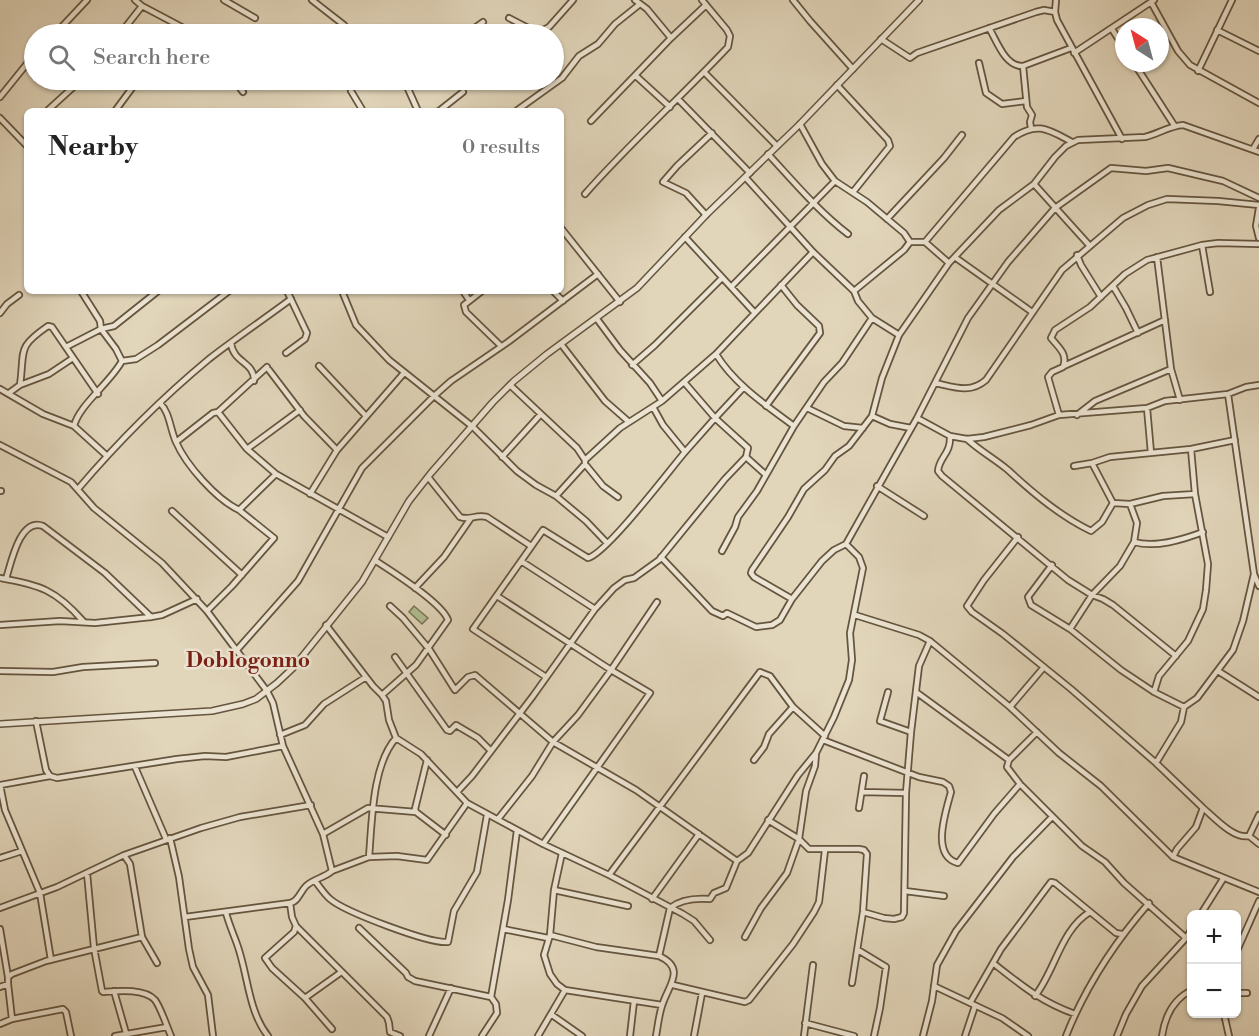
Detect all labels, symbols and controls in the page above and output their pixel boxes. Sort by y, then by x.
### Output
north arrow [1115,18,1169,72]
search box [24,24,564,90]
icon: search [45,41,78,74]
text: Search here [93,44,210,71]
text: Nearby [48,131,138,163]
text: 0 results [462,135,540,160]
district label: Doblogonno [186,648,310,674]
map controls [1187,910,1241,1018]
button: + [1187,910,1241,964]
button: − [1187,964,1241,1018]

